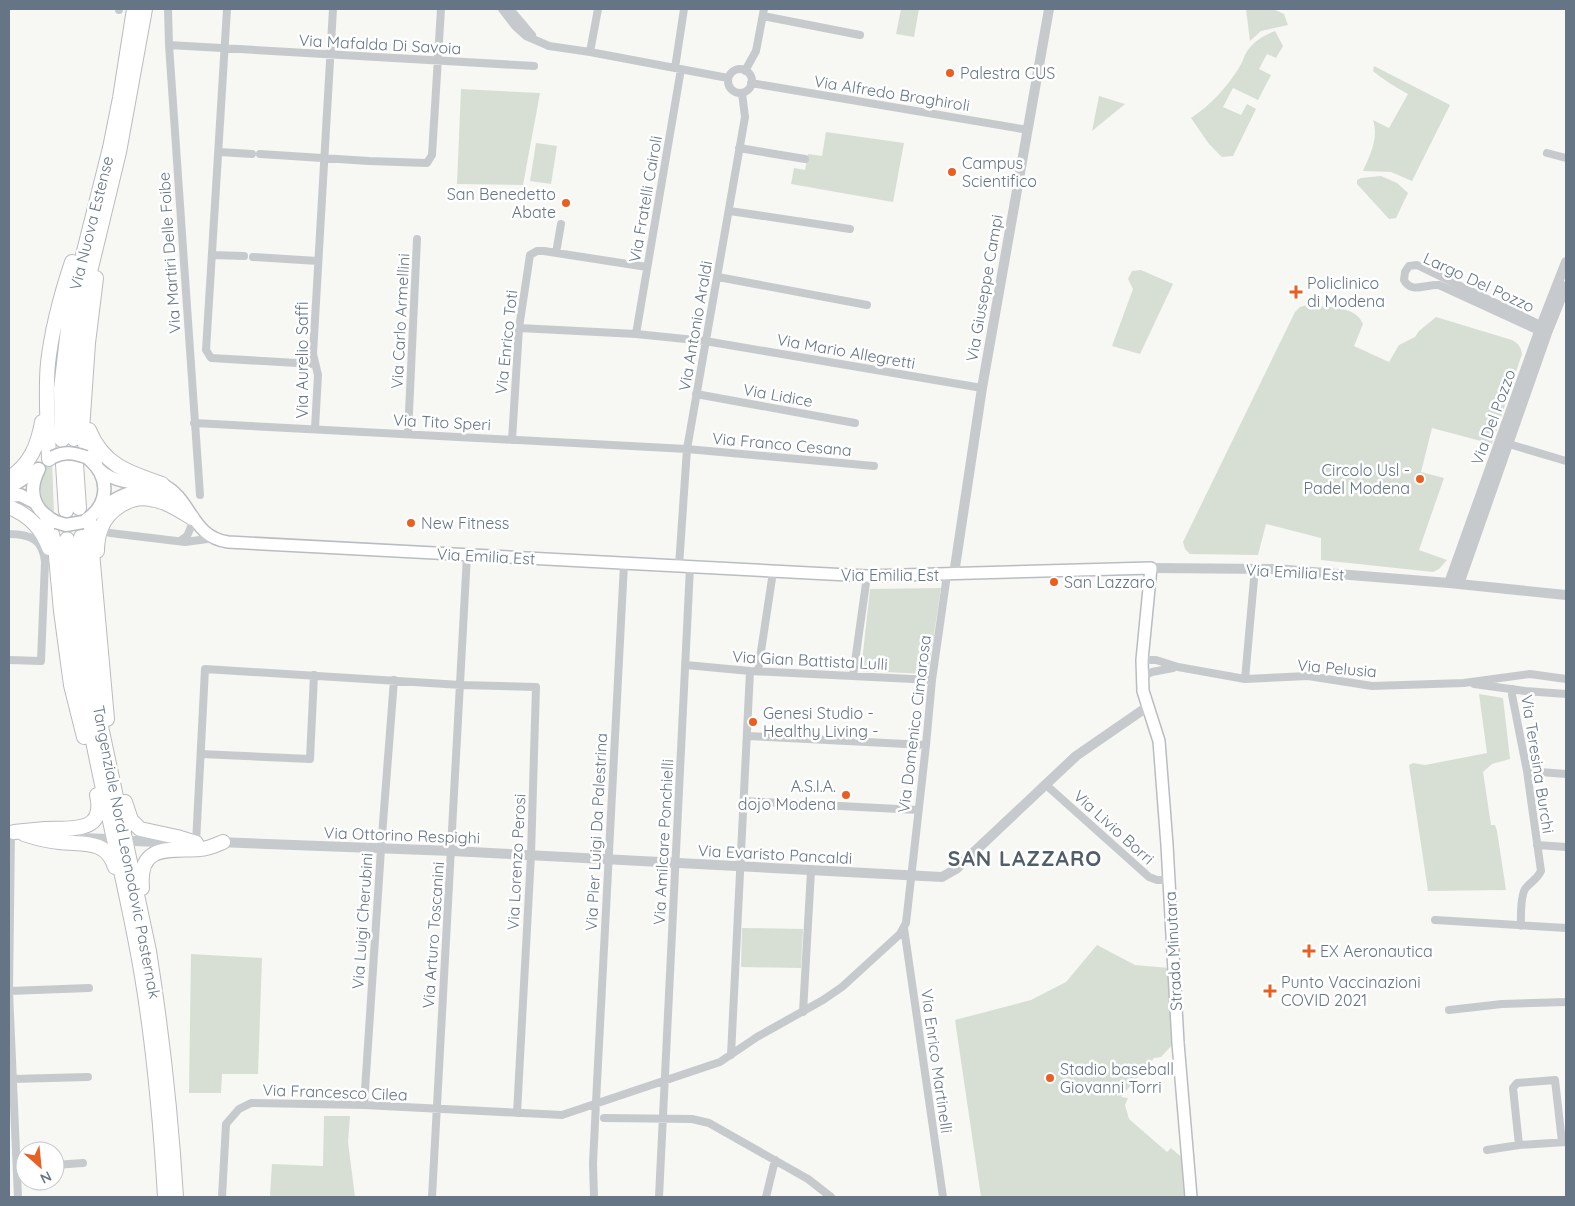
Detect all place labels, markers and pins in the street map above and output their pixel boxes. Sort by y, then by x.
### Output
place label: Palestra CUS [960,63,1055,83]
marker: Palestra CUS [944,67,956,79]
place label: Campus Scientifico [962,153,1037,191]
marker: Campus Scientifico [946,166,958,178]
place label: San Benedetto Abate [447,184,556,222]
marker: San Benedetto Abate [560,197,572,209]
place label: Policlinico di Modena [1307,273,1385,311]
marker: Policlinico di Modena [1289,285,1303,299]
place label: Circolo Usl - Padel Modena [1303,460,1410,498]
marker: Circolo Usl - Padel Modena [1414,473,1426,485]
place label: New Fitness [421,513,509,533]
marker: New Fitness [405,517,417,529]
place label: San Lazzaro [1064,572,1155,592]
marker: San Lazzaro [1048,576,1060,588]
place label: Genesi Studio - Healthy Living - [763,703,879,741]
marker: Genesi Studio - Healthy Living - [747,716,759,728]
place label: A.S.I.A. dojo Modena [738,776,836,814]
marker: A.S.I.A. dojo Modena [840,789,852,801]
place label: EX Aeronautica [1320,941,1433,961]
marker: EX Aeronautica [1302,944,1316,958]
place label: Punto Vaccinazioni COVID 2021 [1281,972,1421,1010]
marker: Punto Vaccinazioni COVID 2021 [1263,984,1277,998]
place label: Stadio baseball Giovanni Torri [1060,1059,1174,1097]
marker: Stadio baseball Giovanni Torri [1044,1072,1056,1084]

